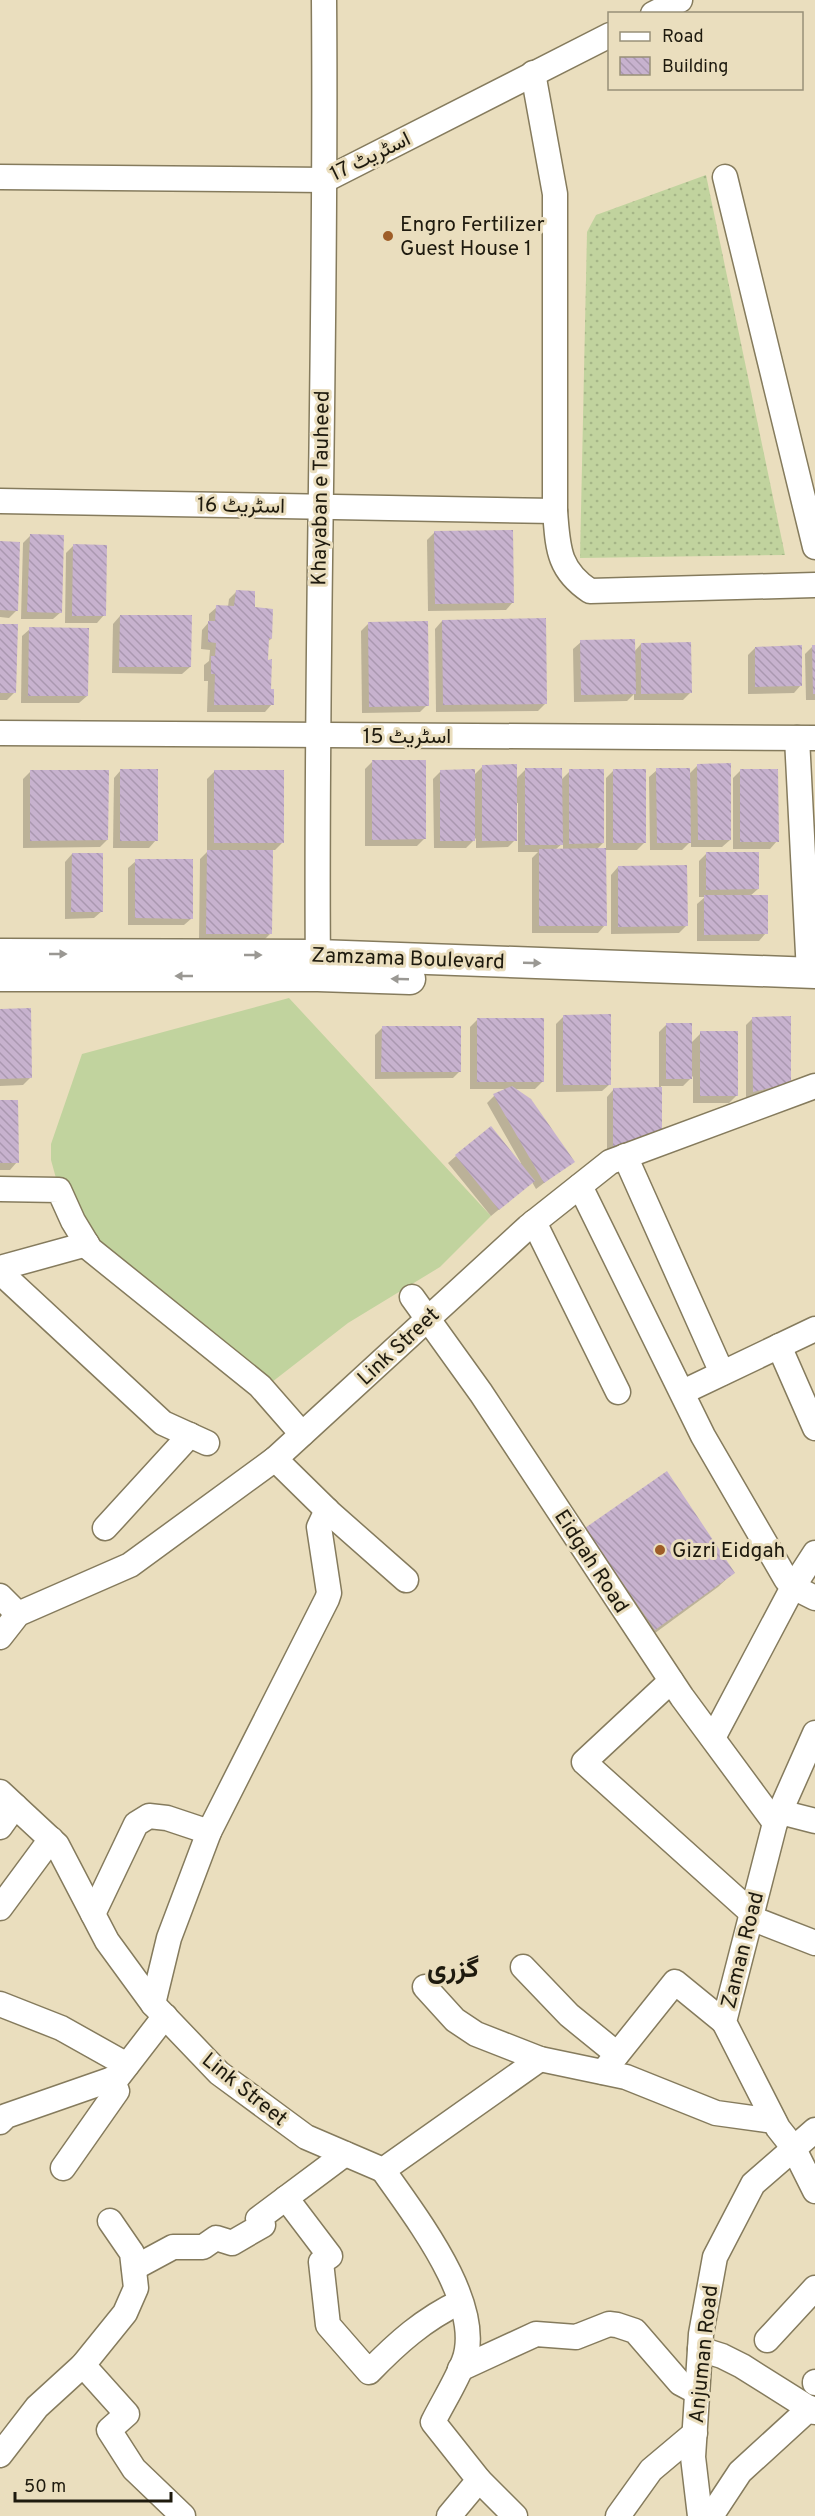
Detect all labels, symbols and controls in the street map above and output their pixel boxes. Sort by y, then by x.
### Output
legend [608,12,803,90]
text: Road [662,26,704,49]
text: Building [662,56,728,79]
street label: اسٹریٹ 17 [326,126,415,188]
place label: Engro Fertilizer Guest House 1 [400,212,545,263]
marker: Engro Fertilizer Guest House 1 [381,229,395,243]
street label: Khayaban e Tauheed [306,390,337,586]
street label: اسٹریٹ 16 [197,492,285,521]
street label: اسٹریٹ 15 [363,724,451,751]
street label: Zamzama Boulevard [311,943,505,976]
one-way arrow [49,949,68,959]
one-way arrow [244,950,263,960]
one-way arrow [523,958,542,967]
one-way arrow [174,971,193,981]
one-way arrow [390,974,409,983]
street label: Link Street [352,1302,446,1392]
street label: Eidgah Road [547,1505,634,1619]
place label: Gizri Eidgah [672,1538,785,1565]
marker: Gizri Eidgah [653,1543,667,1557]
street label: Zaman Road [716,1889,771,2012]
district label: گزری [427,1953,479,1987]
street label: Link Street [196,2047,292,2133]
street label: Anjuman Road [684,2284,725,2424]
scale bar [15,2465,171,2503]
text: 50 m [24,2476,66,2499]

